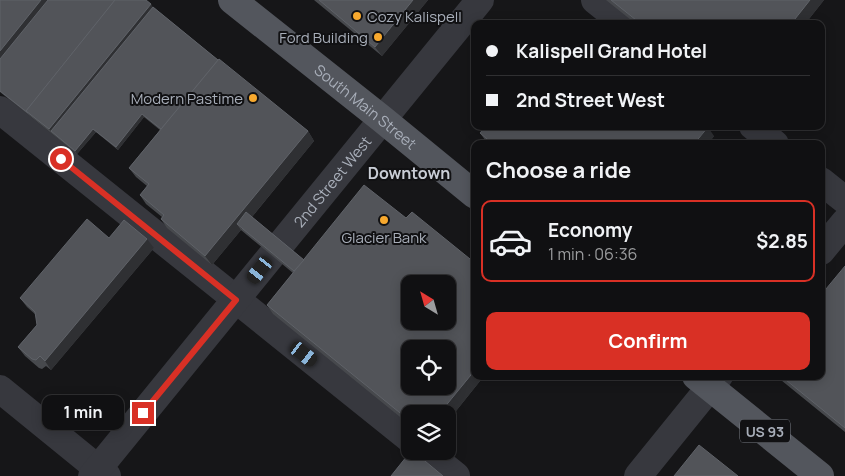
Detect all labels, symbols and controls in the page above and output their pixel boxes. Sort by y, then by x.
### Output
place label: Cozy Kalispell [367,6,462,27]
marker: Cozy Kalispell [351,10,363,22]
place label: Ford Building [279,27,368,48]
marker: Ford Building [372,31,384,43]
text: Kalispell Grand Hotel [516,38,707,64]
street label: South Main Street [310,59,421,154]
text: 2nd Street West [516,87,665,113]
place label: Modern Pastime [131,88,243,109]
marker: Modern Pastime [247,92,259,104]
street label: 2nd Street West [289,131,376,231]
route start [50,148,72,170]
text: Choose a ride [486,155,631,185]
district label: Downtown [368,162,450,184]
marker: Glacier Bank [378,214,390,226]
text: Economy [548,217,632,243]
icon: car [488,219,533,264]
place label: Glacier Bank [341,227,427,248]
text: $2.85 [756,228,808,254]
text: 1 min · 06:36 [548,243,638,265]
car [244,254,275,286]
north arrow [401,275,456,330]
map controls [401,275,456,460]
button: Confirm [486,312,810,370]
car [287,339,320,369]
button: locate [401,340,456,395]
callout: 1 min [43,396,126,430]
text: 1 min [63,401,103,423]
route end [132,402,154,424]
button: layers [401,405,456,460]
road number: US 93 [740,420,790,442]

